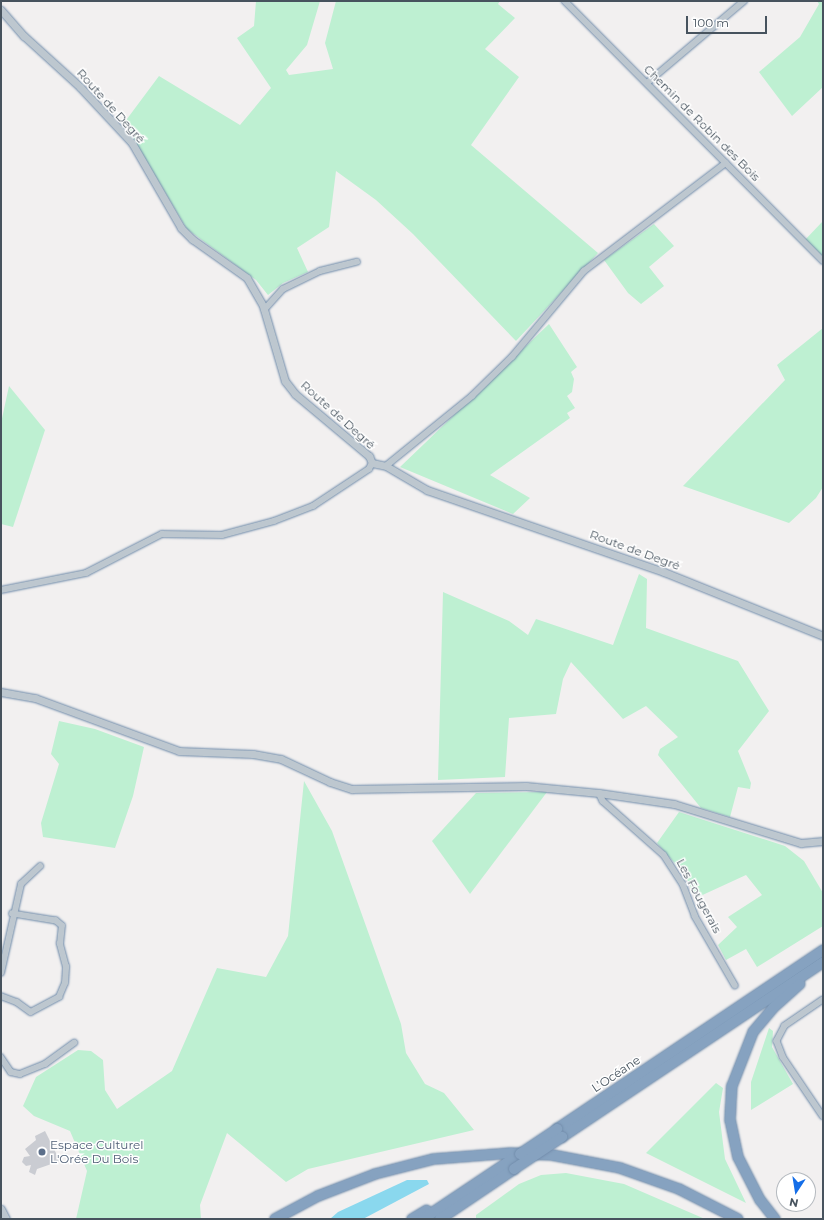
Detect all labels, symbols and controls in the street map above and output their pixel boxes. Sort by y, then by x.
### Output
scale bar [688,8,769,34]
text: 100 m [693,15,729,30]
street label: Chemin de Robin des Bois [641,62,763,184]
street label: Route de Degré [74,66,148,146]
street label: Route de Degré [298,378,378,452]
street label: Route de Degré [588,527,682,573]
street label: Les Fougerais [673,856,725,936]
street label: L’Océane [589,1053,643,1095]
place label: Espace Culturel L'Orée Du Bois [50,1138,144,1166]
marker: Espace Culturel L'Orée Du Bois [37,1147,47,1157]
north arrow [776,1172,816,1212]
text: N [788,1195,800,1211]

